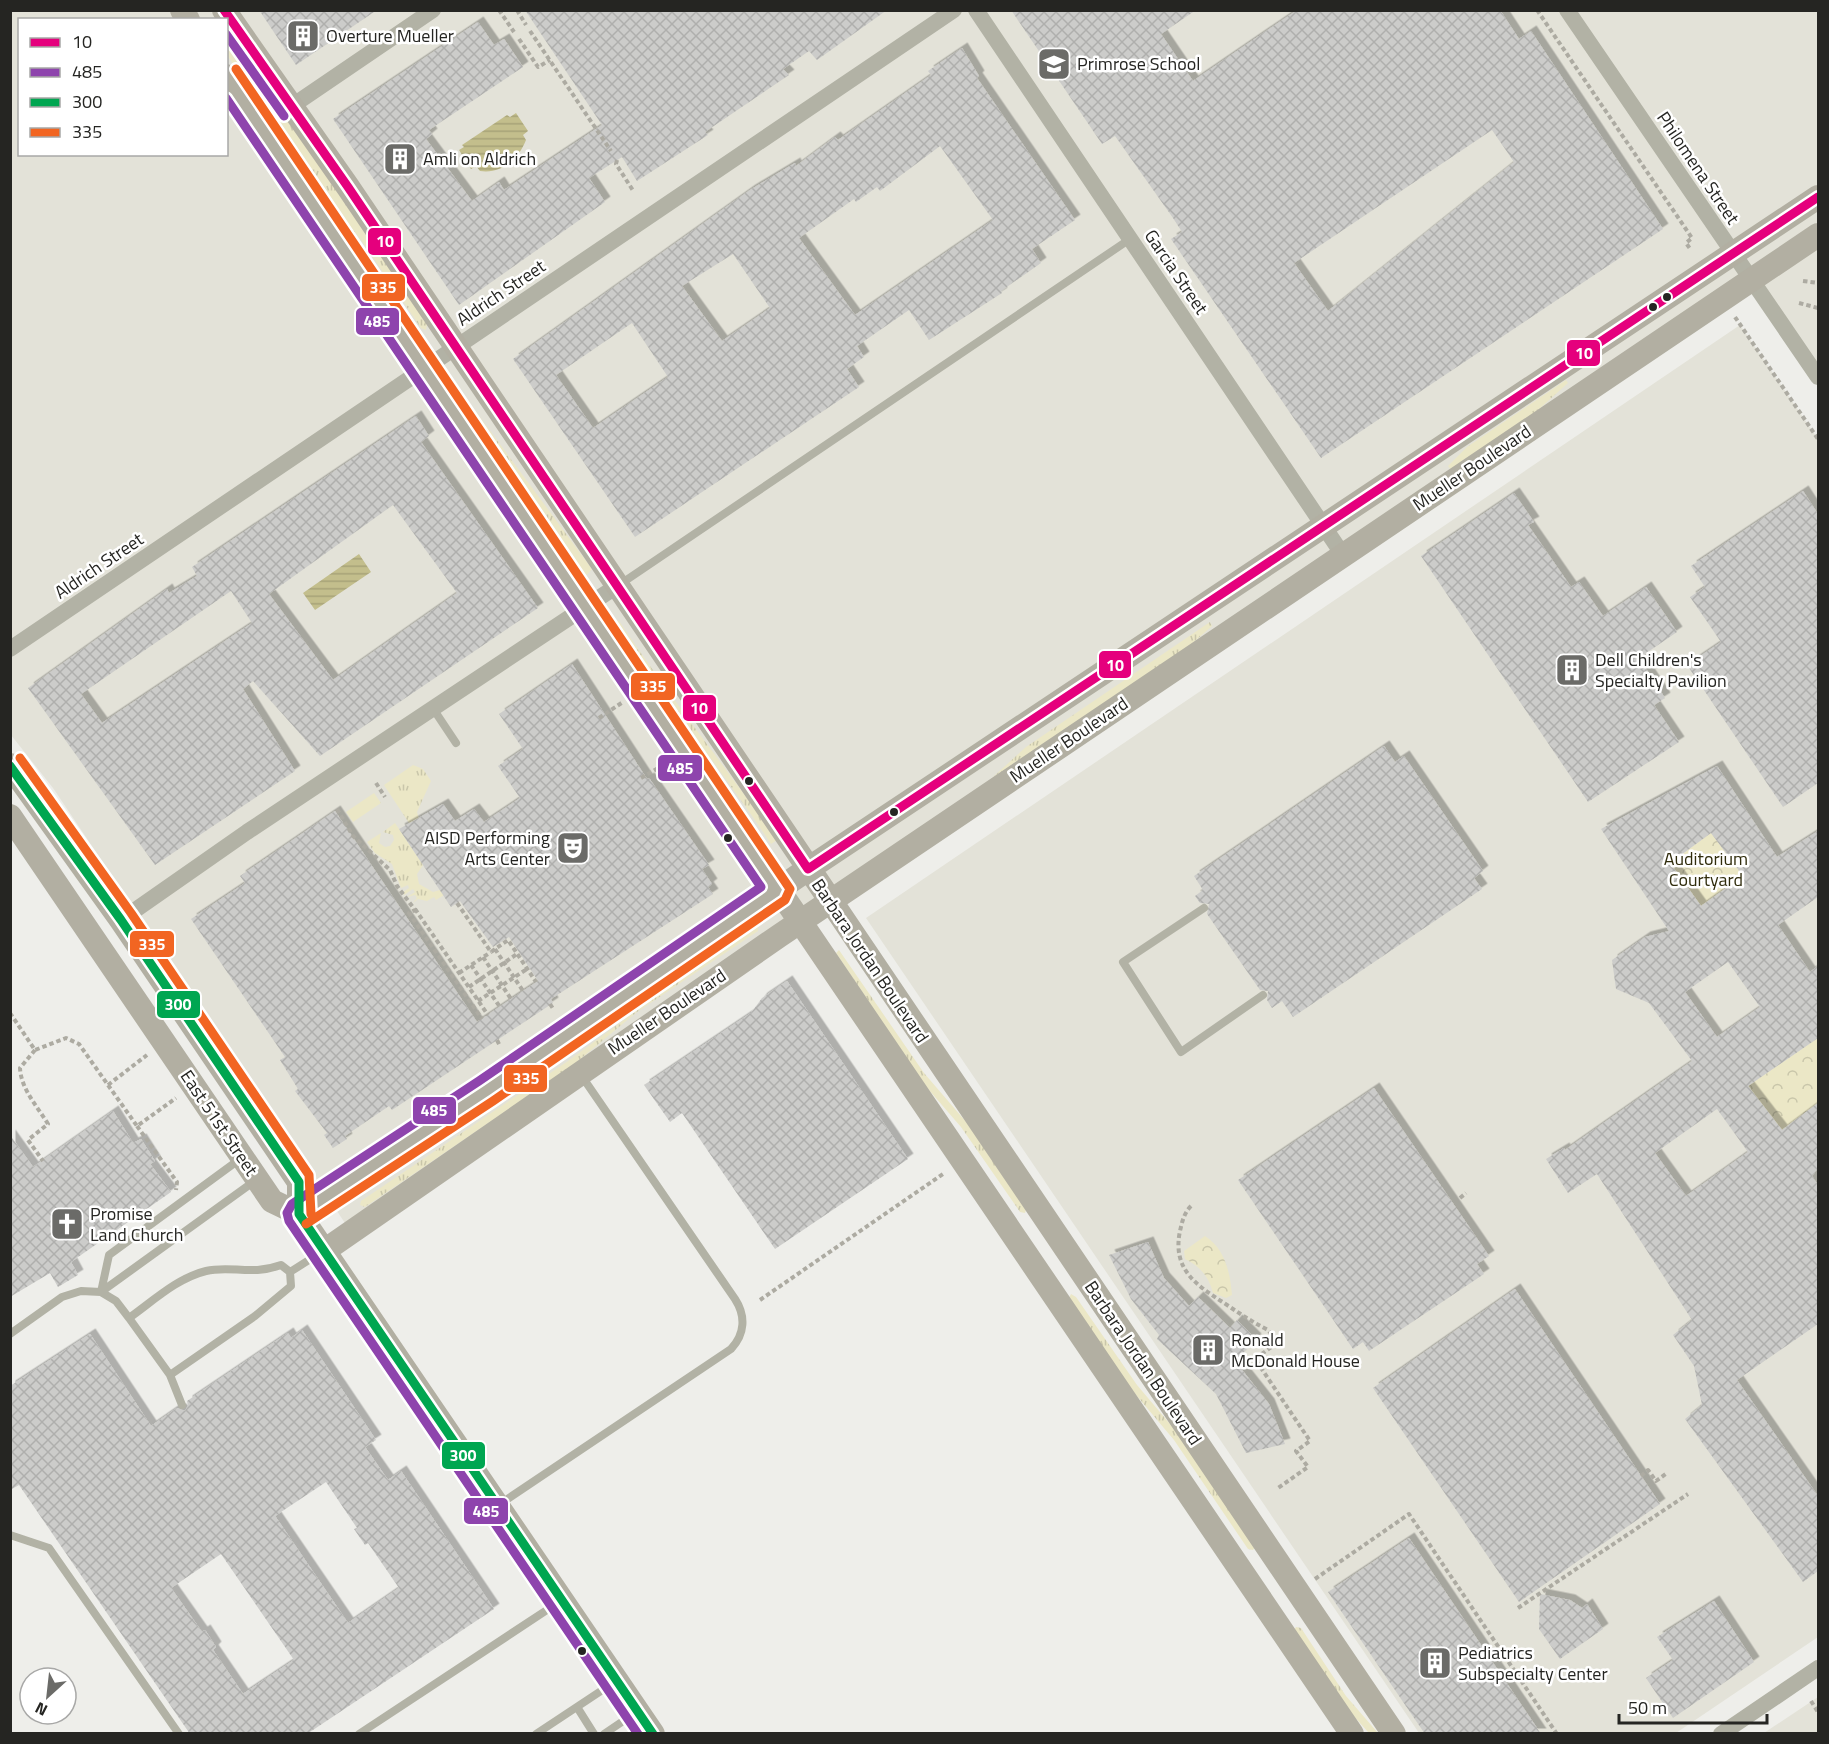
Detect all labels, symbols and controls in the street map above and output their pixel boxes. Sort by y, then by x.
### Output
legend [18,18,228,156]
building icon: Overture Mueller [285,18,321,54]
place label: Overture Mueller [326,22,454,49]
text: 10 [72,28,92,55]
school or university icon: Primrose School [1036,46,1072,82]
place label: Primrose School [1077,50,1200,77]
text: 485 [72,58,102,85]
text: 300 [72,88,102,115]
street label: Philomena Street [1651,106,1747,230]
text: 335 [72,118,102,145]
building icon: Amli on Aldrich [382,141,418,177]
place label: Amli on Aldrich [423,145,536,172]
street label: Garcia Street [1138,224,1215,320]
line badge: 10 [367,227,402,256]
text: 10 [376,229,394,253]
street label: Aldrich Street [451,252,551,332]
line badge: 335 [361,273,406,302]
text: 335 [370,275,396,299]
unlabelled marker [1661,291,1673,303]
unlabelled marker [1647,301,1659,313]
line badge: 485 [355,307,400,336]
text: 485 [364,309,390,333]
line badge: 10 [1566,339,1601,367]
text: 10 [1575,341,1593,365]
street label: Mueller Boulevard [1407,418,1536,517]
street label: Aldrich Street [49,525,149,605]
place label: Dell Children's Specialty Pavilion [1595,646,1727,694]
line badge: 10 [1098,650,1132,679]
building icon: Dell Children's Specialty Pavilion [1554,652,1590,688]
text: 10 [1106,653,1124,677]
line badge: 335 [630,672,676,701]
text: 335 [640,674,666,698]
street label: Mueller Boulevard [1004,690,1133,789]
line badge: 10 [682,694,717,722]
text: 10 [690,696,708,720]
line badge: 485 [657,754,703,782]
text: 485 [667,756,693,780]
unlabelled marker [743,775,755,787]
unlabelled marker [888,806,900,818]
place label: AISD Performing Arts Center [424,824,550,872]
theatre icon: AISD Performing Arts Center [555,830,591,866]
unlabelled marker [722,832,734,844]
park label: Auditorium Courtyard [1664,845,1748,893]
street label: Barbara Jordan Boulevard [805,873,936,1048]
line badge: 335 [129,930,175,958]
text: 335 [139,932,165,956]
street label: Mueller Boulevard [602,962,731,1061]
line badge: 300 [156,990,201,1019]
text: 300 [165,992,191,1016]
street label: East 51st Street [174,1064,265,1182]
line badge: 335 [503,1064,548,1093]
text: 335 [513,1066,539,1090]
line badge: 485 [412,1096,457,1125]
text: 485 [421,1098,447,1122]
place label: Promise Land Church [90,1200,183,1248]
church icon: Promise Land Church [49,1206,85,1242]
street label: Barbara Jordan Boulevard [1078,1275,1209,1450]
place label: Ronald McDonald House [1231,1326,1360,1374]
building icon: Ronald McDonald House [1190,1332,1226,1368]
line badge: 300 [441,1441,486,1470]
text: 300 [450,1443,476,1467]
line badge: 485 [463,1497,509,1525]
text: 485 [473,1499,499,1523]
place label: Pediatrics Subspecialty Center [1458,1639,1608,1687]
unlabelled marker [576,1645,588,1657]
building icon: Pediatrics Subspecialty Center [1417,1645,1453,1681]
north arrow [18,1666,78,1726]
scale bar [1619,1687,1768,1725]
text: 50 m [1628,1694,1667,1721]
text: N [31,1696,52,1723]

